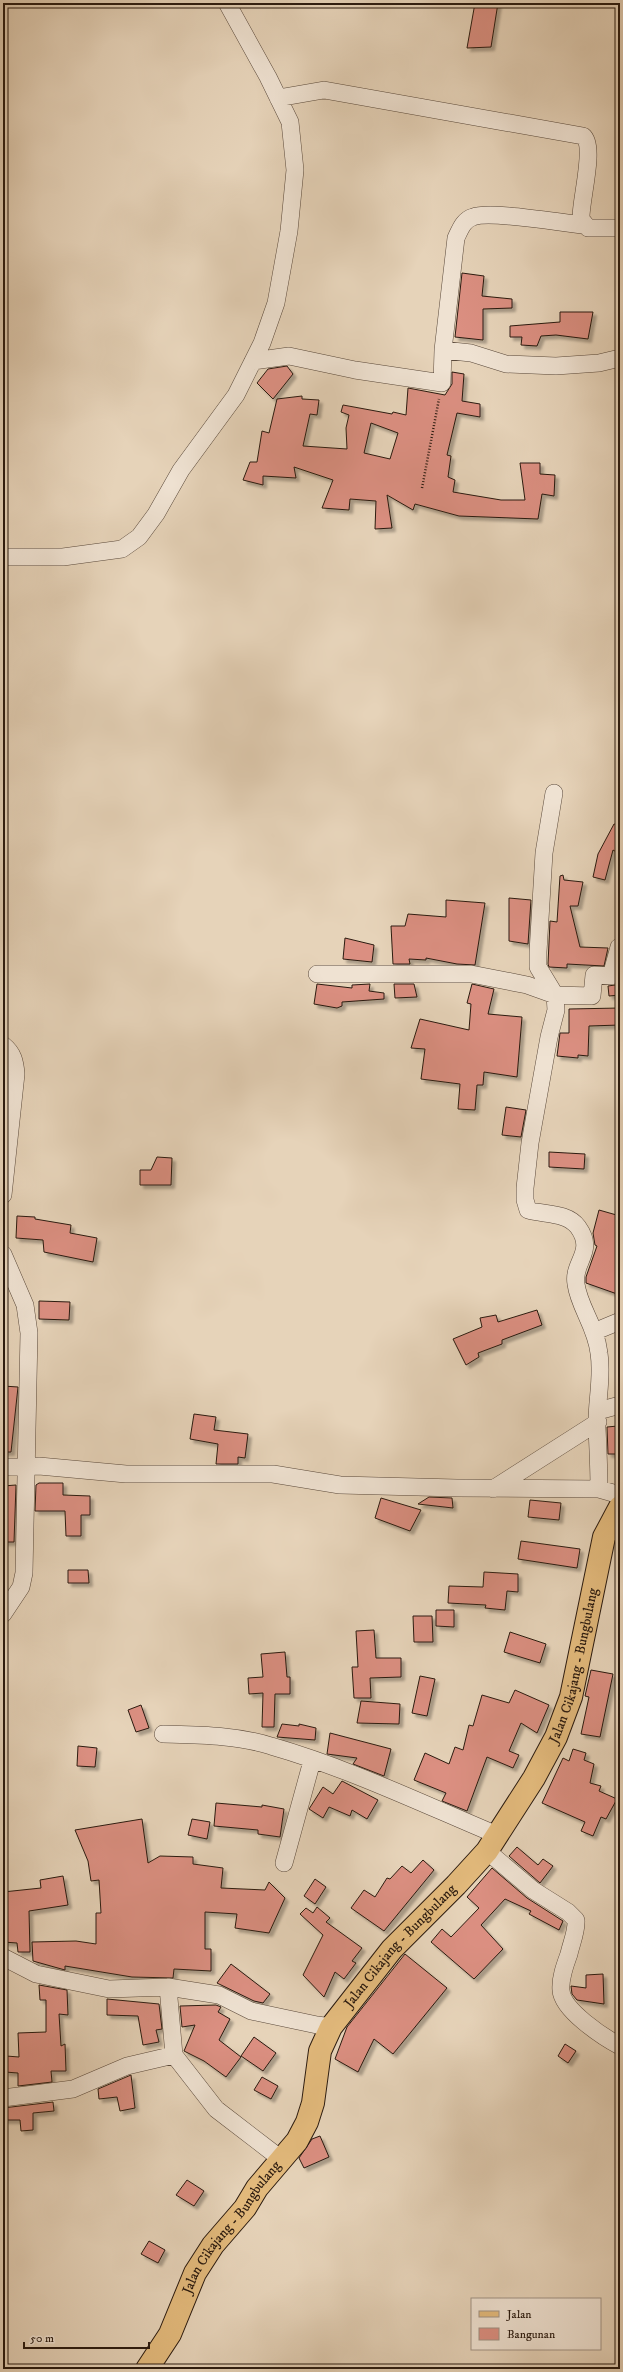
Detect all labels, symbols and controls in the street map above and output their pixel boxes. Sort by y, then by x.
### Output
street label: Jalan Cikajang - Bungbulang [544,1586,602,1749]
street label: Jalan Cikajang - Bungbulang [339,1880,461,2013]
street label: Jalan Cikajang - Bungbulang [178,2157,285,2299]
legend [471,2298,601,2350]
text: Jalan [506,2307,532,2322]
scale bar [24,2324,149,2350]
text: Bangunan [507,2327,556,2342]
text: 50 m [30,2331,54,2346]

